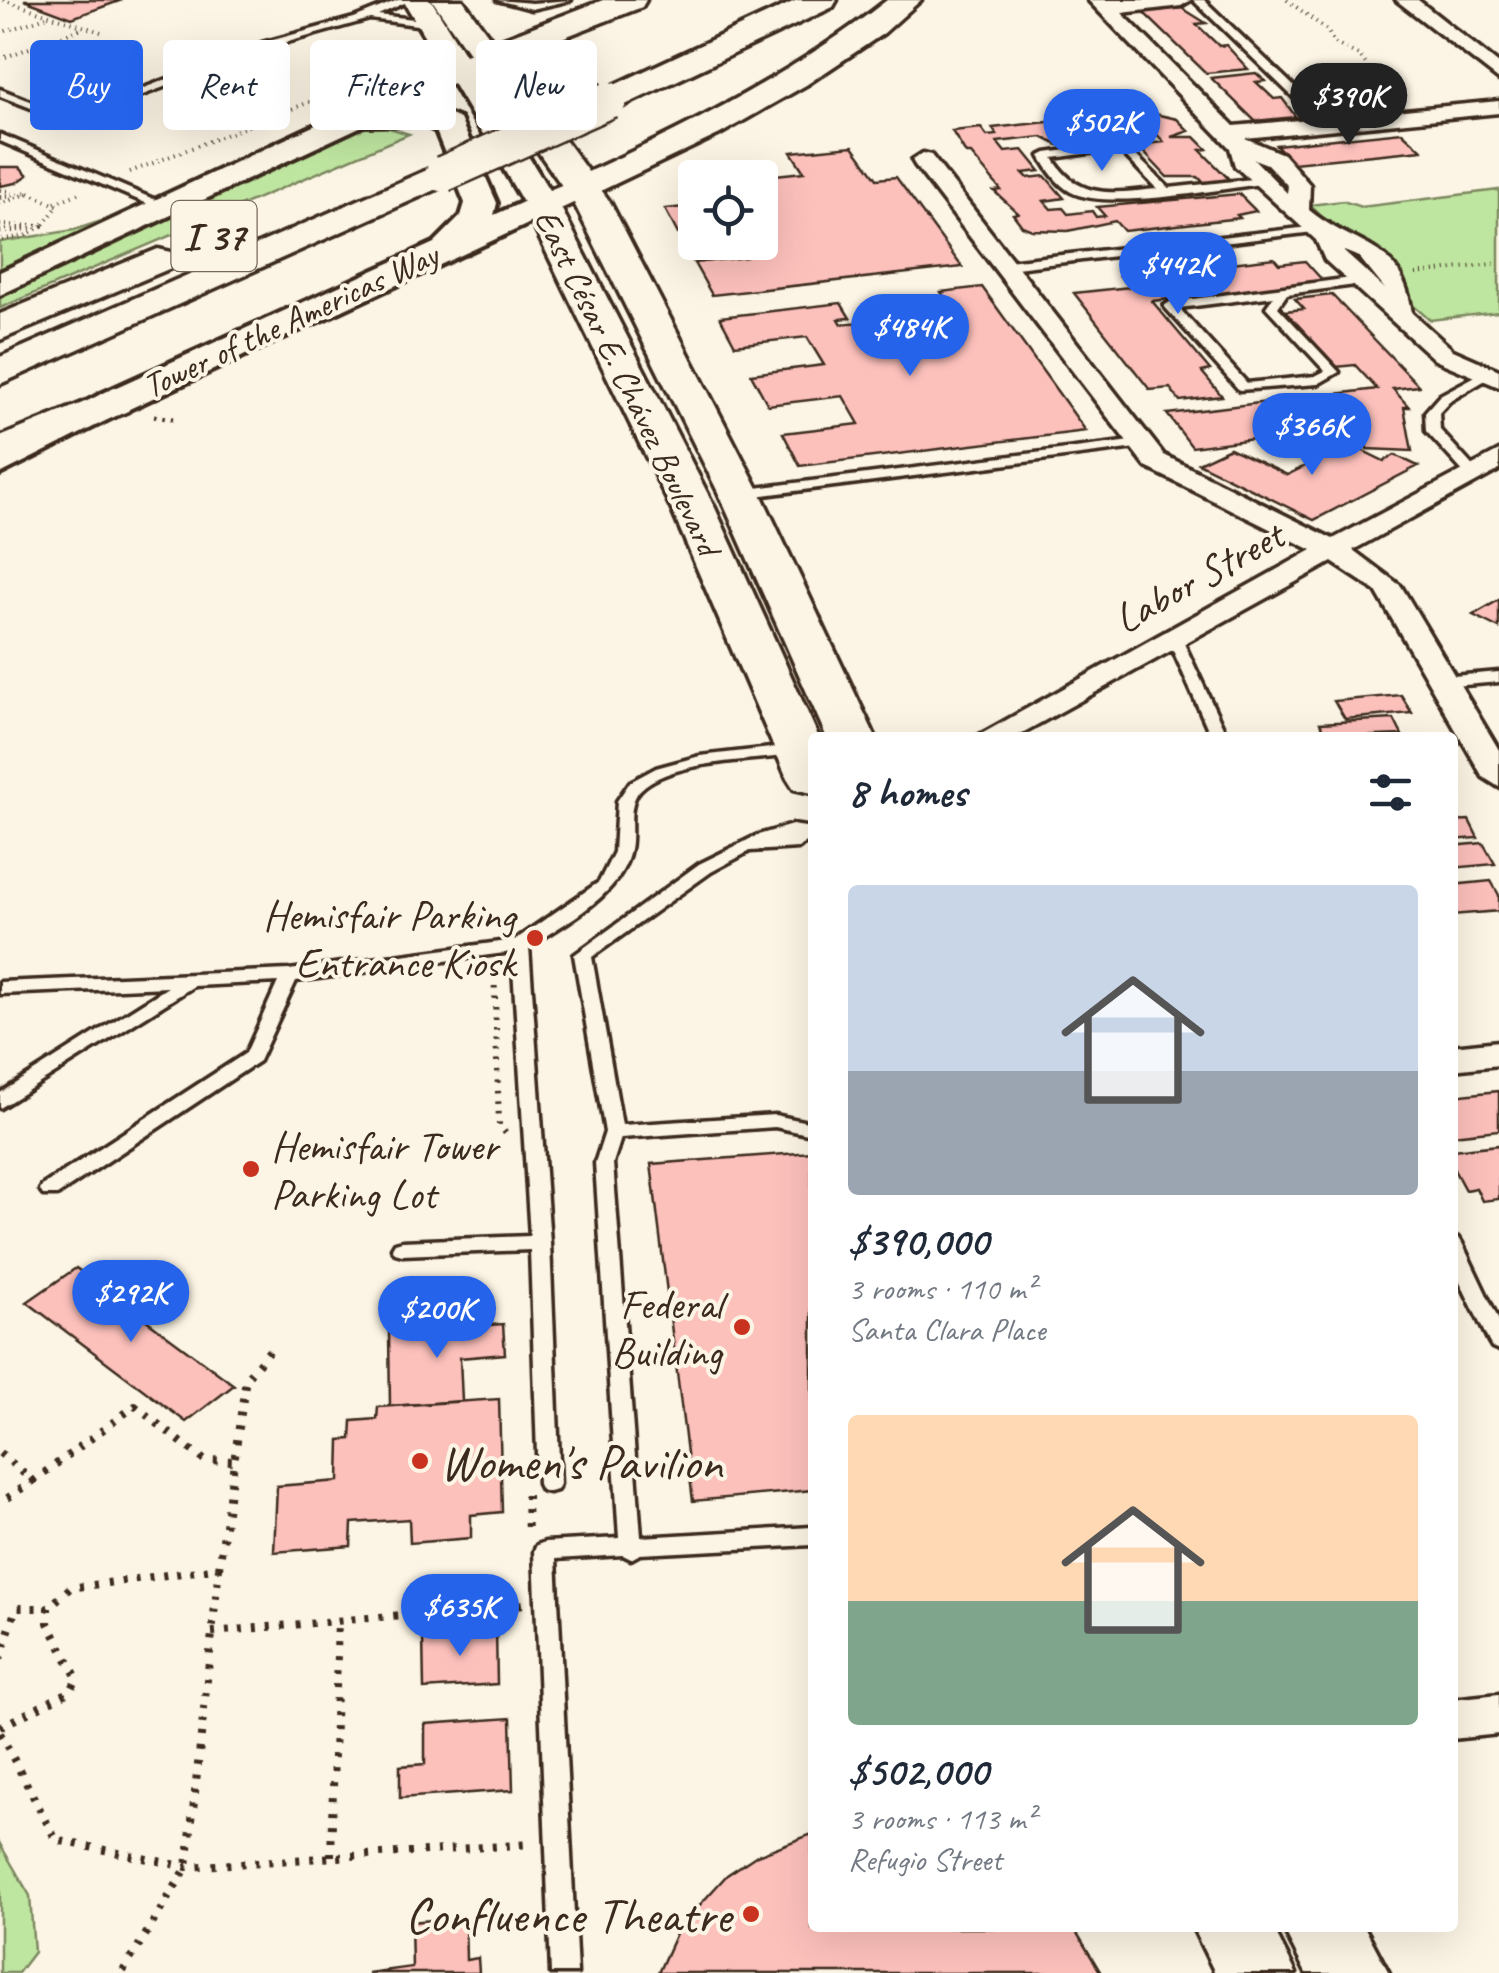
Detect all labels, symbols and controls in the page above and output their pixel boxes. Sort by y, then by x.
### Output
chip: Buy [30,40,143,130]
chip: Rent [163,40,290,130]
chip: Filters [310,40,456,130]
chip: New [476,40,597,130]
pin: $390K [1279,63,1419,148]
text: $390K [1312,75,1386,116]
pin: $502K [1032,89,1172,174]
text: $502K [1065,101,1139,142]
map controls [678,160,778,260]
button: locate [678,160,778,260]
road number: I 37 [172,201,256,271]
street label: East César E. Chávez Boulevard [524,202,733,567]
street label: Tower of the Americas Way [135,231,448,409]
pin: $442K [1108,232,1248,317]
text: $442K [1141,244,1215,285]
pin: $484K [840,294,980,379]
text: $484K [873,306,947,347]
pin: $366K [1242,393,1382,478]
text: $366K [1274,405,1350,446]
street label: Labor Street [1105,507,1296,645]
icon: filters [1363,765,1418,820]
text: 8 homes [848,766,967,819]
place label: Hemisfair Parking Entrance Kiosk [263,889,519,990]
marker: Hemisfair Parking Entrance Kiosk [524,927,546,949]
icon: home [1043,950,1223,1130]
place label: Hemisfair Tower Parking Lot [271,1120,501,1221]
marker: Hemisfair Tower Parking Lot [240,1158,262,1180]
text: $390,000 [848,1215,988,1268]
pin: $292K [61,1260,201,1345]
text: 3 rooms · 110 m² [848,1268,1035,1309]
text: $292K [94,1272,168,1313]
pin: $200K [367,1276,507,1361]
place label: Federal Building [611,1278,729,1379]
text: $200K [400,1288,474,1329]
text: Santa Clara Place [848,1309,1046,1350]
marker: Federal Building [731,1316,753,1338]
place label: Women's Pavilion [440,1431,724,1494]
marker: Women's Pavilion [409,1450,431,1472]
icon: home [1043,1480,1223,1660]
pin: $635K [390,1574,530,1659]
text: $635K [423,1586,497,1627]
text: $502,000 [848,1745,988,1798]
text: 3 rooms · 113 m² [848,1798,1035,1839]
text: Refugio Street [848,1839,1002,1880]
place label: Confluence Theatre [405,1884,735,1947]
marker: Confluence Theatre [740,1903,762,1925]

